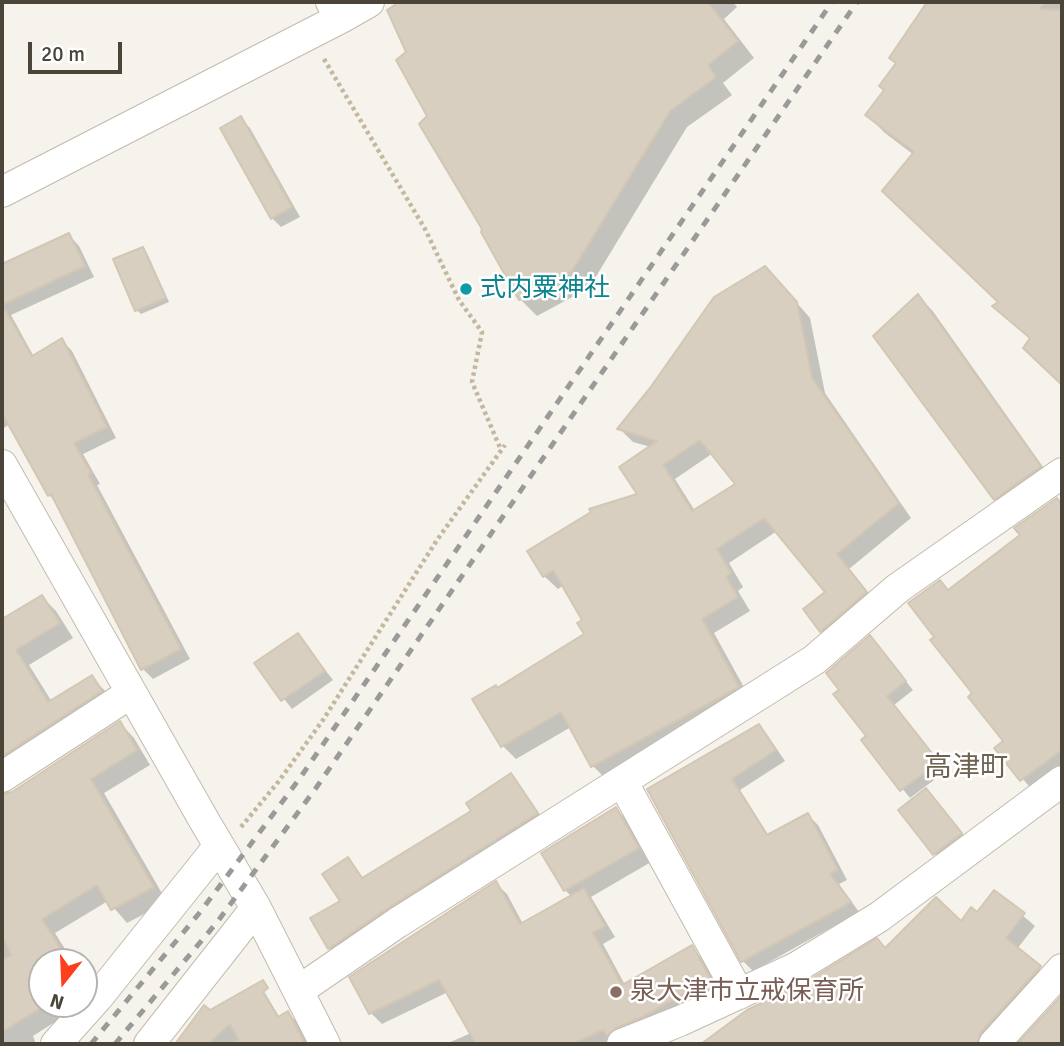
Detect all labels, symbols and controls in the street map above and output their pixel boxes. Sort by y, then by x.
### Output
scale bar [32,28,126,72]
text: 20 m [41,41,85,67]
place label: 式内粟神社 [480,273,610,305]
marker: 式内粟神社 [458,281,474,297]
district label: 高津町 [924,752,1008,786]
north arrow [28,948,98,1018]
place label: 泉大津市立戒保育所 [630,976,864,1008]
marker: 泉大津市立戒保育所 [608,984,624,1000]
text: N [47,988,67,1015]

